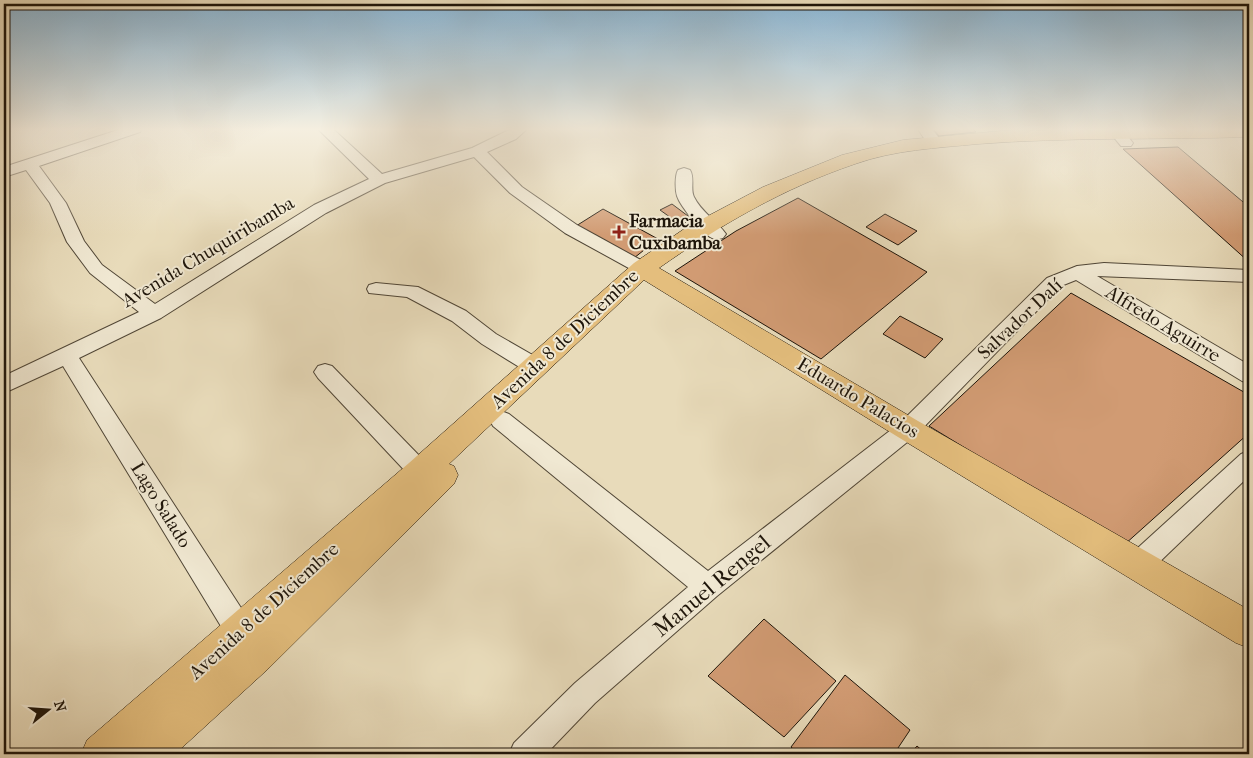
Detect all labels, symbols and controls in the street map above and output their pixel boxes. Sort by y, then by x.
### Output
street label: Avenida Chuquiribamba [117,192,298,313]
place label: Farmacia Cuxibamba [628,210,722,254]
marker: Farmacia Cuxibamba [613,226,625,238]
street label: Avenida 8 de Diciembre [486,265,643,414]
street label: Salvador Dalí [973,274,1067,364]
street label: Alfredo Aguirre [1101,281,1224,367]
street label: Eduardo Palacios [793,353,923,443]
street label: Lago Salado [126,458,196,552]
street label: Manuel Rengel [648,530,776,642]
street label: Avenida 8 de Diciembre [184,538,343,685]
north arrow [22,686,72,736]
text: N [50,699,70,714]

